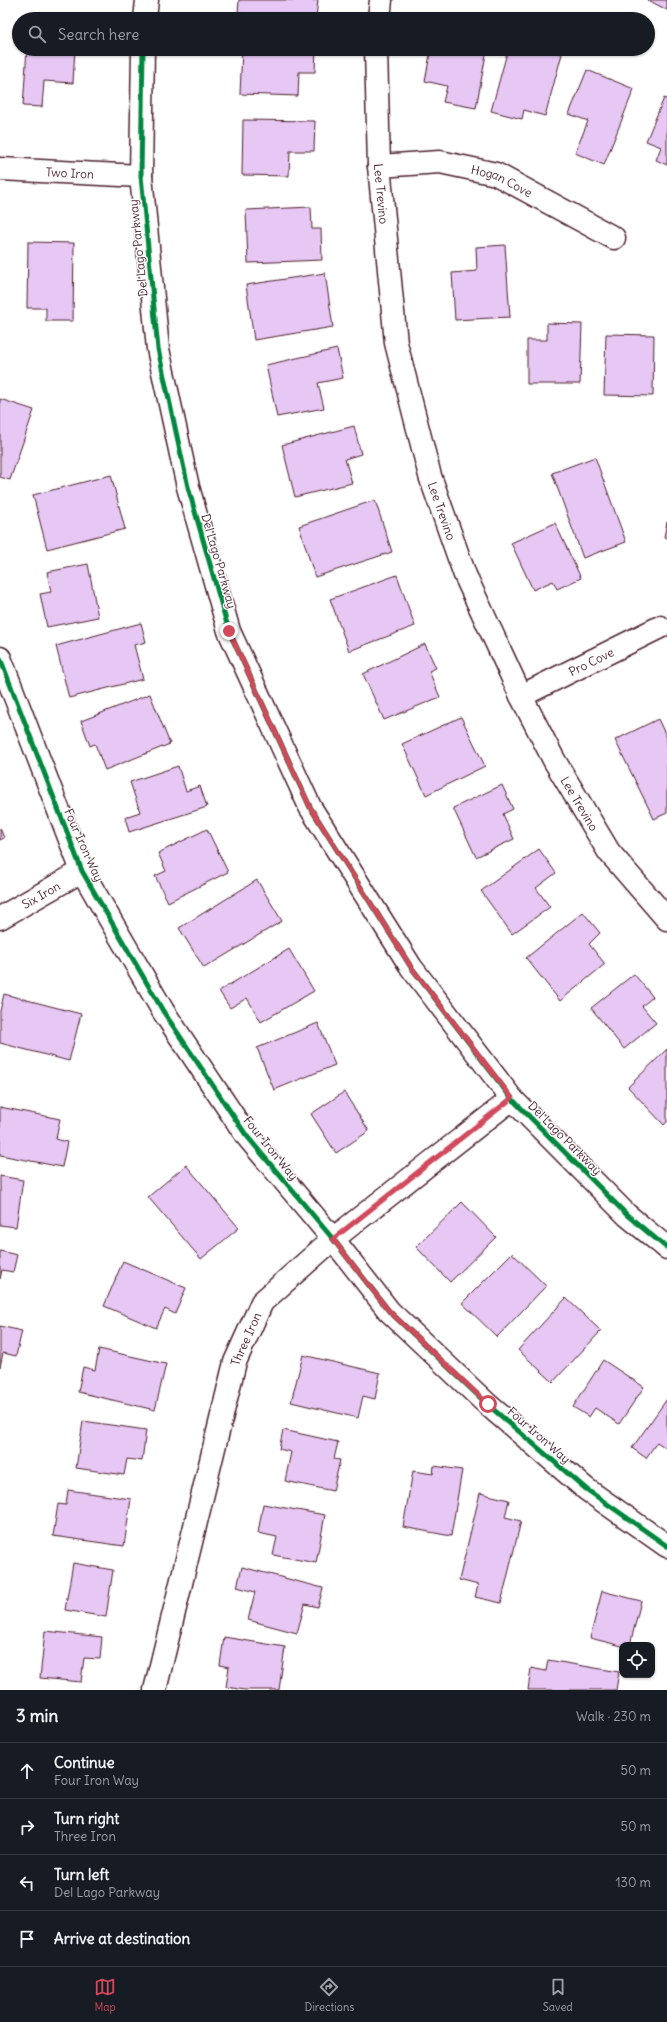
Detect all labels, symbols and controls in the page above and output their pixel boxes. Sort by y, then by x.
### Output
search box [12,12,655,56]
icon: search [26,23,48,45]
text: Search here [58,25,139,44]
street label: Hogan Cove [470,161,535,200]
street label: Lee Trevino [371,163,392,225]
street label: Two Iron [45,164,94,181]
street label: Del Lago Parkway [125,199,151,297]
street label: Lee Trevino [425,480,460,542]
street label: Del Lago Parkway [198,512,240,610]
route end [220,622,238,640]
street label: Pro Cove [566,644,616,679]
street label: Lee Trevino [558,773,602,833]
street label: Four Iron Way [61,806,107,884]
street label: Six Iron [19,878,63,912]
street label: Del Lago Parkway [525,1098,605,1178]
street label: Four Iron Way [241,1113,301,1183]
street label: Three Iron [227,1310,264,1367]
route start [479,1395,497,1413]
street label: Four Iron Way [505,1404,573,1466]
map controls [619,1642,655,1678]
button: locate [619,1642,655,1678]
text: 3 min [16,1705,58,1727]
text: Walk · 230 m [576,1708,651,1725]
text: Continue [54,1753,115,1772]
icon: ahead [16,1760,38,1782]
text: 50 m [620,1762,651,1779]
text: Four Iron Way [54,1772,139,1789]
text: Turn right [54,1809,119,1828]
icon: right [16,1816,38,1838]
text: 50 m [620,1818,651,1835]
text: Three Iron [54,1828,116,1845]
text: Turn left [54,1865,109,1884]
icon: left [16,1872,38,1894]
text: 130 m [615,1874,651,1891]
text: Del Lago Parkway [54,1884,160,1901]
icon: arrive [16,1928,38,1950]
text: Arrive at destination [54,1929,190,1948]
tab: Map [94,1976,116,2014]
tab: Directions [305,1976,354,2014]
tab: Saved [543,1976,573,2014]

